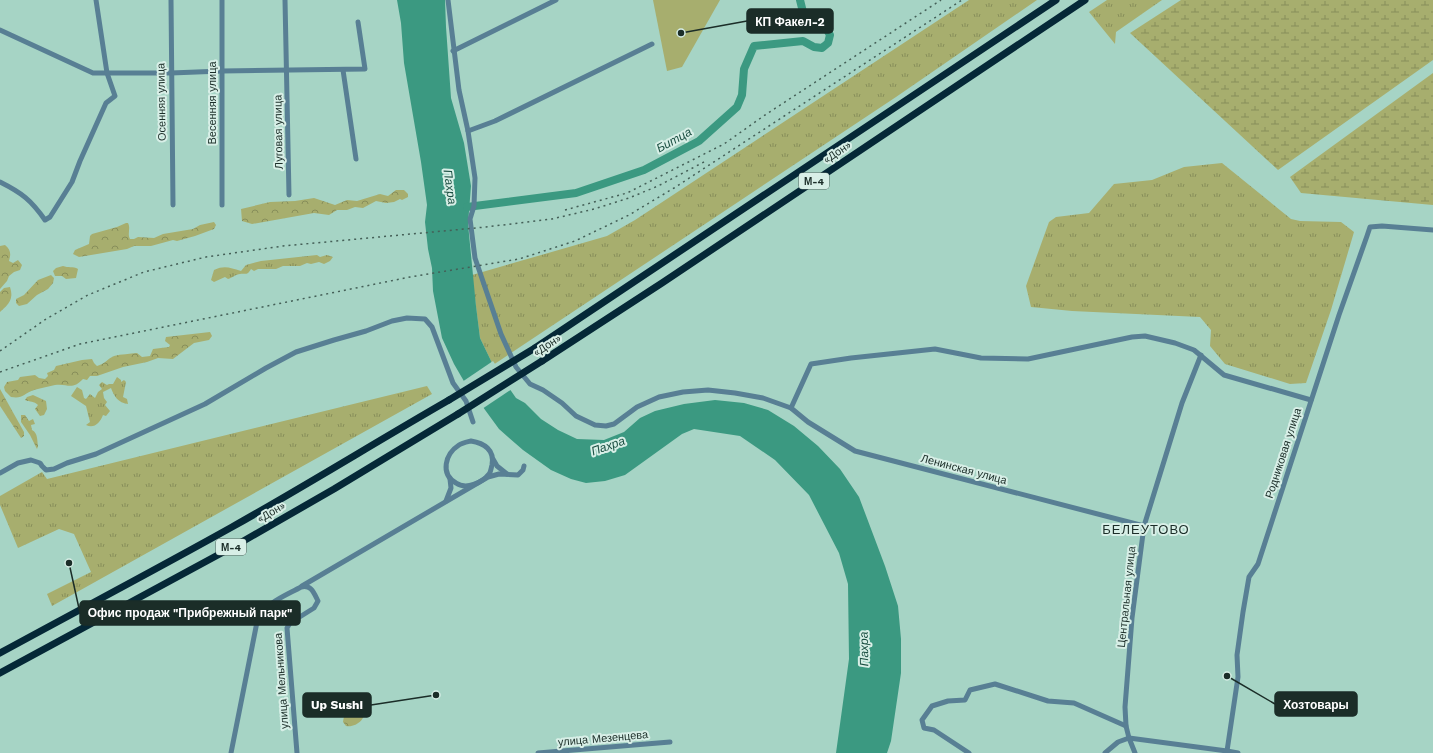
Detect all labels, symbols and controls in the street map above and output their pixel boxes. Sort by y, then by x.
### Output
callout: КП Факел-2 [747,9,833,33]
text: КП Факел-2 [755,15,825,29]
street label: Весенняя улица [206,61,219,145]
street label: Осенняя улица [154,62,169,141]
street label: Луговая улица [271,94,286,169]
water label: Битца [654,124,694,155]
street label: «Дон» [821,138,854,166]
water label: Пахра [441,169,459,205]
road number: М-4 [799,173,829,189]
street label: «Дон» [531,332,564,359]
street label: Родниковая улица [1263,406,1304,500]
water label: Пахра [589,434,627,458]
street label: Ленинская улица [920,452,1009,487]
street label: «Дон» [255,499,288,526]
district label: БЕЛЕУТОВО [1102,522,1190,537]
road number: М-4 [216,539,246,555]
street label: Центральная улица [1115,545,1138,648]
callout: Офис продаж "Прибрежный парк" [80,601,300,625]
text: Офис продаж "Прибрежный парк" [88,606,292,620]
water label: Пахра [857,631,871,666]
street label: улица Мельникова [272,632,291,729]
callout: Хозтовары [1275,692,1357,716]
callout: Up Sushi [303,693,371,717]
text: Up Sushi [311,698,363,712]
text: Хозтовары [1283,698,1349,712]
street label: улица Мезенцева [557,728,650,749]

